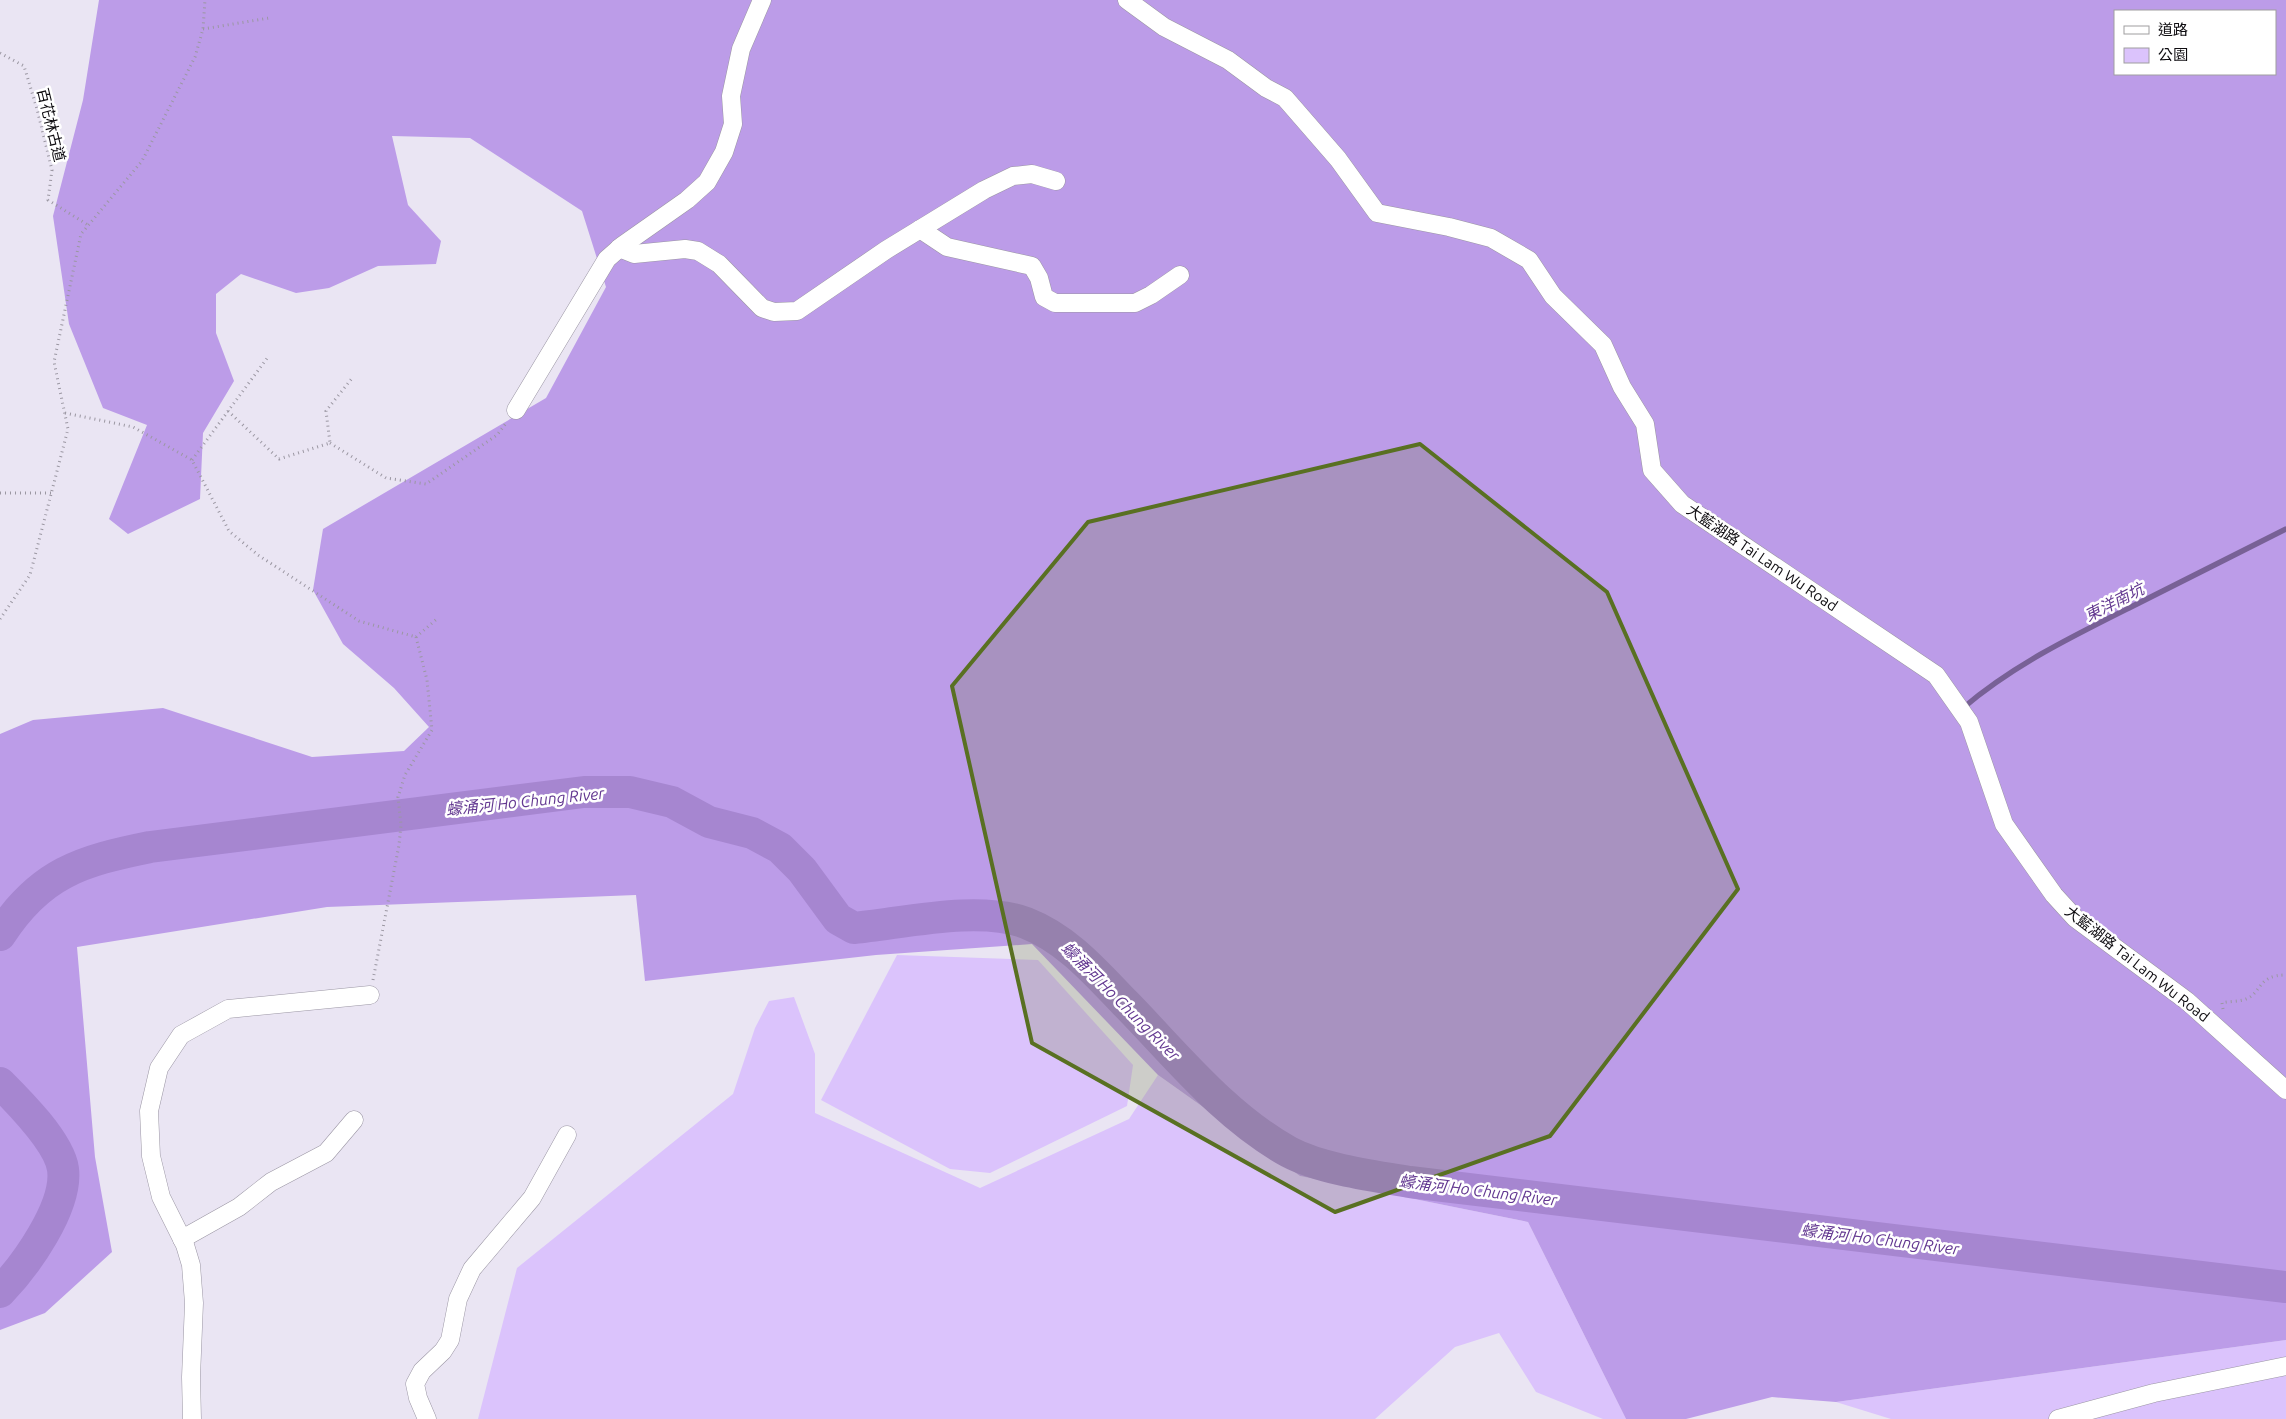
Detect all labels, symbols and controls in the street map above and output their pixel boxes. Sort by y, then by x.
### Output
legend [2114,10,2276,75]
text: 道路 [2158,21,2188,38]
text: 公園 [2158,46,2188,63]
street label: 百花林古道 [34,86,69,163]
street label: 大藍湖路 Tai Lam Wu Road [1684,501,1841,614]
water label: 東洋南坑 [2081,579,2148,625]
water label: 蠔涌河 Ho Chung River [445,784,606,818]
street label: 大藍湖路 Tai Lam Wu Road [2062,902,2213,1025]
water label: 蠔涌河 Ho Chung River [1058,938,1184,1064]
water label: 蠔涌河 Ho Chung River [1398,1171,1559,1209]
water label: 蠔涌河 Ho Chung River [1800,1220,1961,1258]

